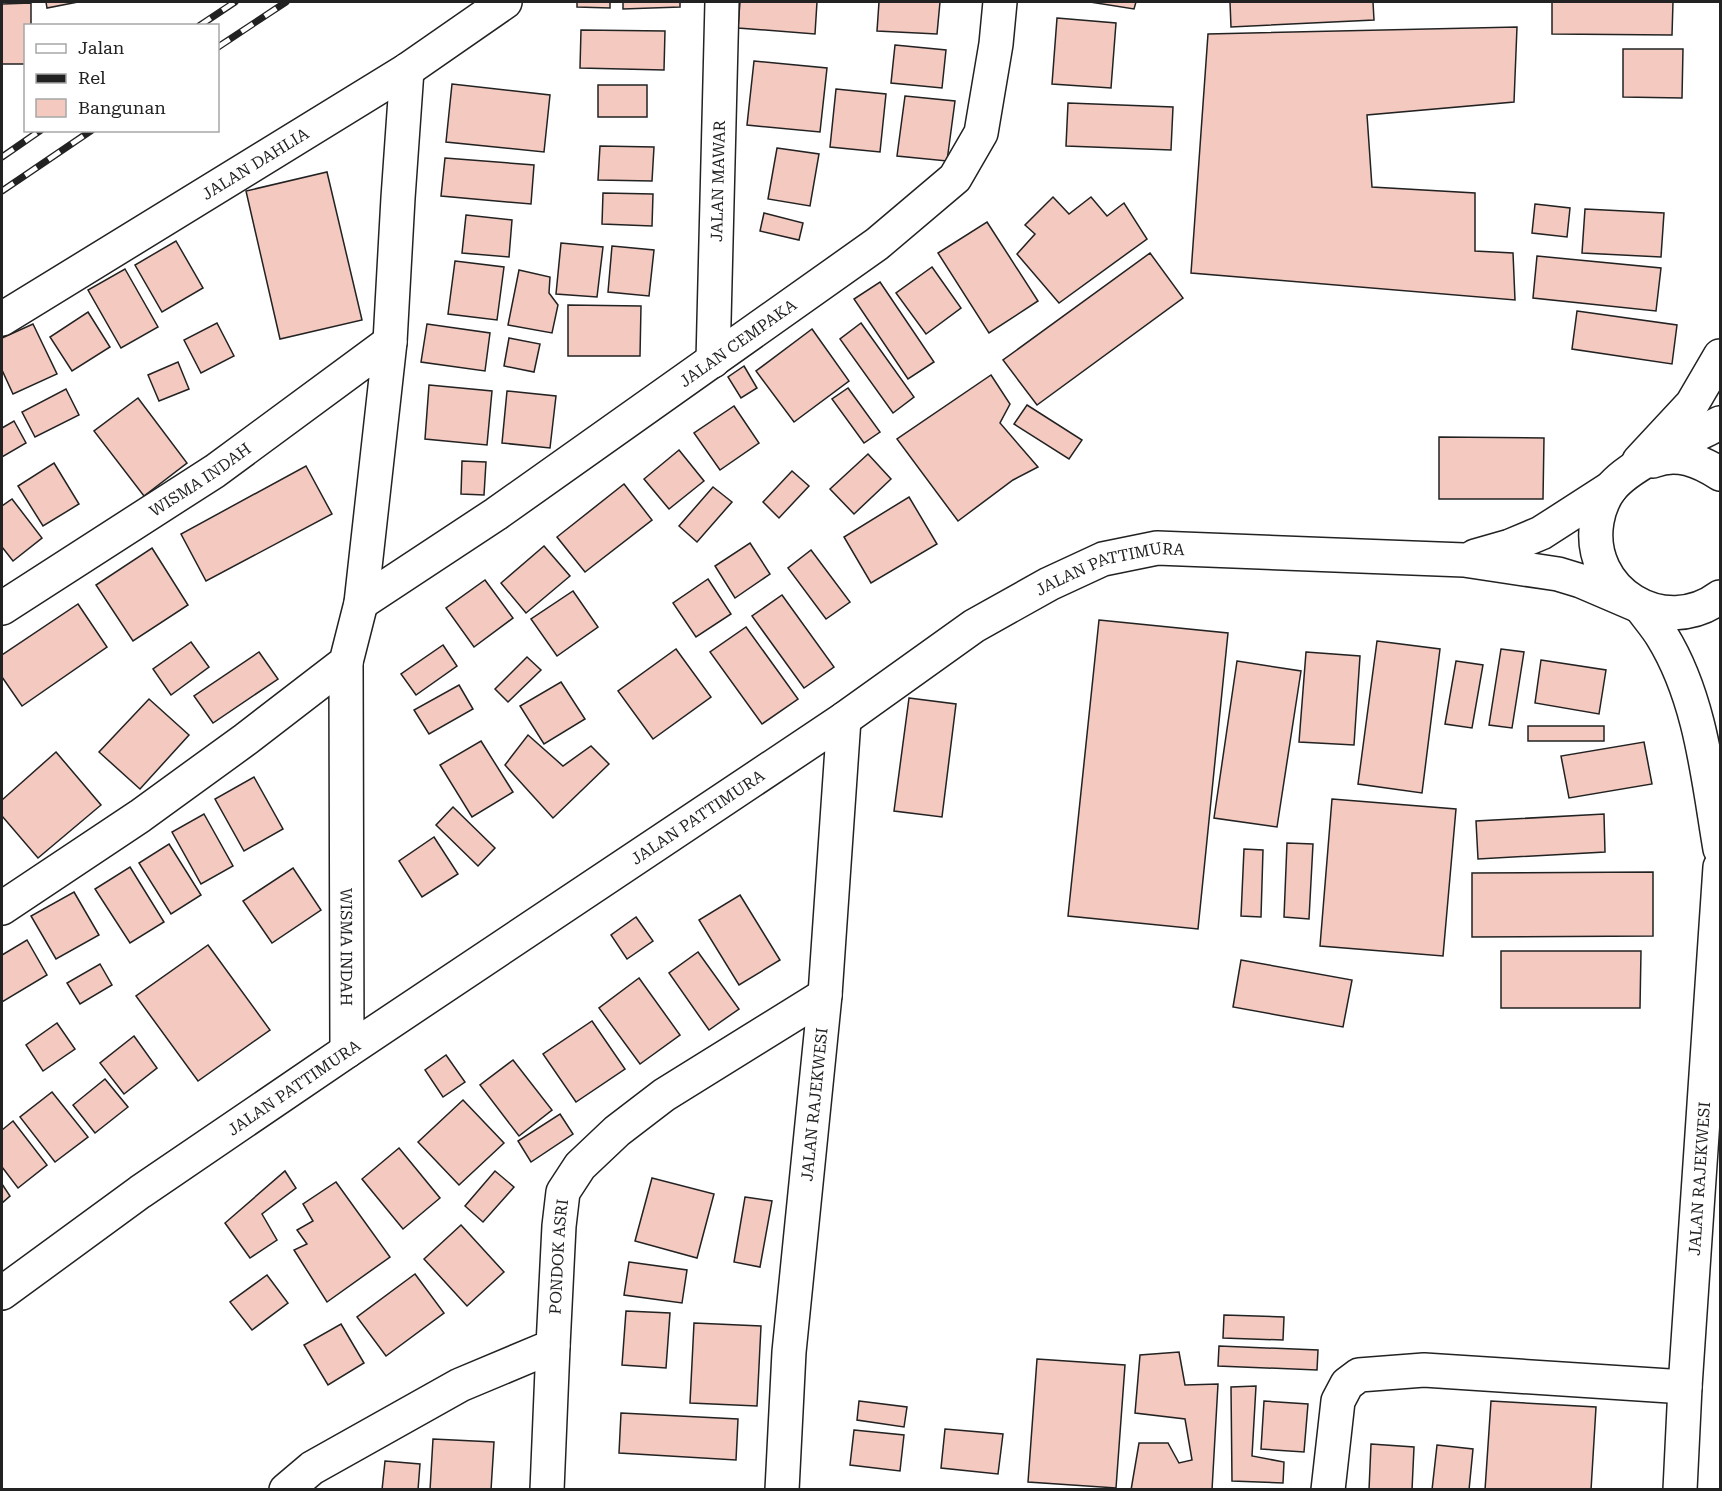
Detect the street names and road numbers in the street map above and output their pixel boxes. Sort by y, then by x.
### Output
street label: JALAN MAWAR [706,120,729,242]
street label: JALAN DAHLIA [198,123,312,203]
street label: JALAN CEMPAKA [676,294,801,391]
street label: WISMA INDAH [146,439,254,520]
street label: JALAN PATTIMURA [1032,538,1186,599]
street label: JALAN PATTIMURA [627,765,768,868]
street label: WISMA INDAH [337,888,356,1006]
street label: JALAN RAJEKWESI [797,1027,831,1182]
street label: JALAN PATTIMURA [224,1035,364,1139]
street label: JALAN RAJEKWESI [1684,1101,1714,1256]
street label: PONDOK ASRI [545,1198,572,1315]

